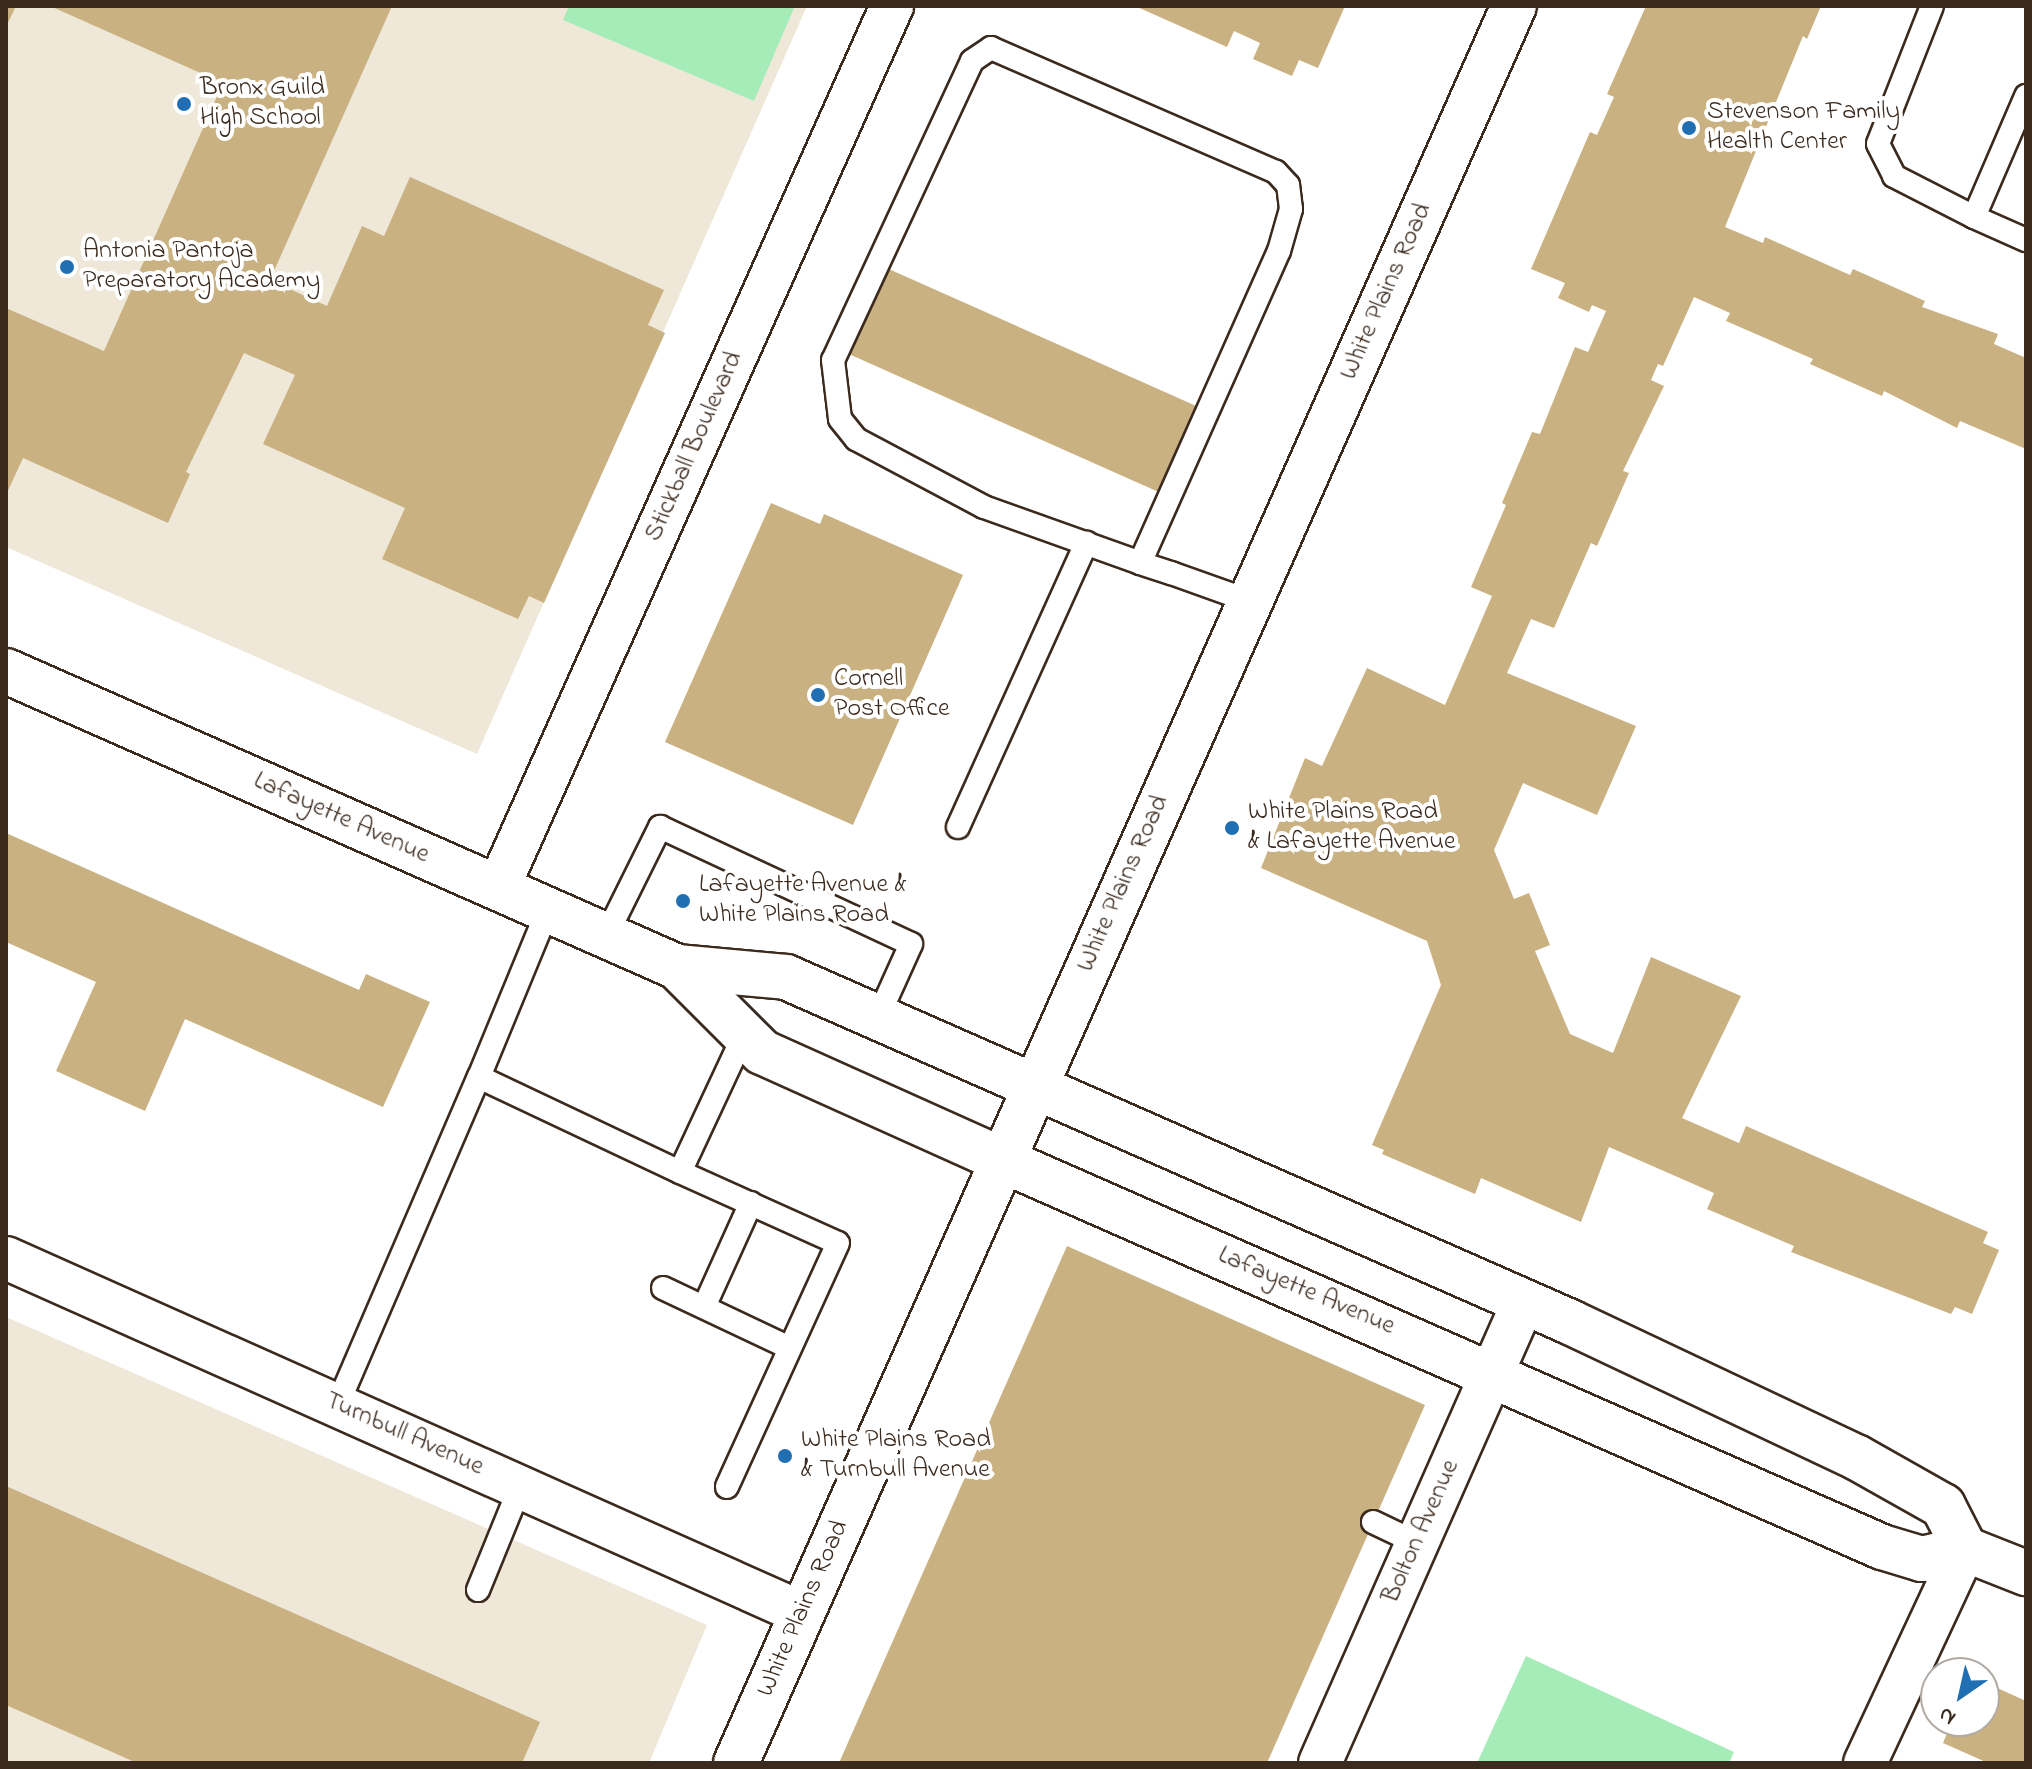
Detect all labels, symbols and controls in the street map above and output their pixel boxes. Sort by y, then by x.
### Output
place label: Bronx Guild High School [200,73,325,134]
marker: Bronx Guild High School [175,95,193,113]
place label: Stevenson Family Health Center [1707,97,1900,158]
marker: Stevenson Family Health Center [1678,117,1700,139]
street label: White Plains Road [1334,199,1440,385]
place label: Antonia Pantoja Preparatory Academy [83,236,320,298]
marker: Antonia Pantoja Preparatory Academy [58,258,76,276]
street label: Stickball Boulevard [639,347,751,547]
place label: Cornell Post Office [834,664,950,726]
marker: Cornell Post Office [809,686,827,704]
street label: Lafayette Avenue [248,766,434,872]
street label: White Plains Road [1071,791,1177,977]
place label: White Plains Road & Lafayette Avenue [1248,797,1456,858]
marker: White Plains Road & Lafayette Avenue [1223,819,1241,837]
place label: Lafayette Avenue & White Plains Road [699,870,907,932]
marker: Lafayette Avenue & White Plains Road [674,892,692,910]
street label: Lafayette Avenue [1213,1241,1399,1343]
street label: Turnbull Avenue [320,1386,488,1484]
place label: White Plains Road & Turnbull Avenue [801,1425,991,1486]
marker: White Plains Road & Turnbull Avenue [776,1447,794,1465]
street label: Bolton Avenue [1376,1455,1468,1609]
street label: White Plains Road [751,1516,857,1702]
north arrow [1920,1657,2000,1737]
text: N [1933,1698,1963,1733]

